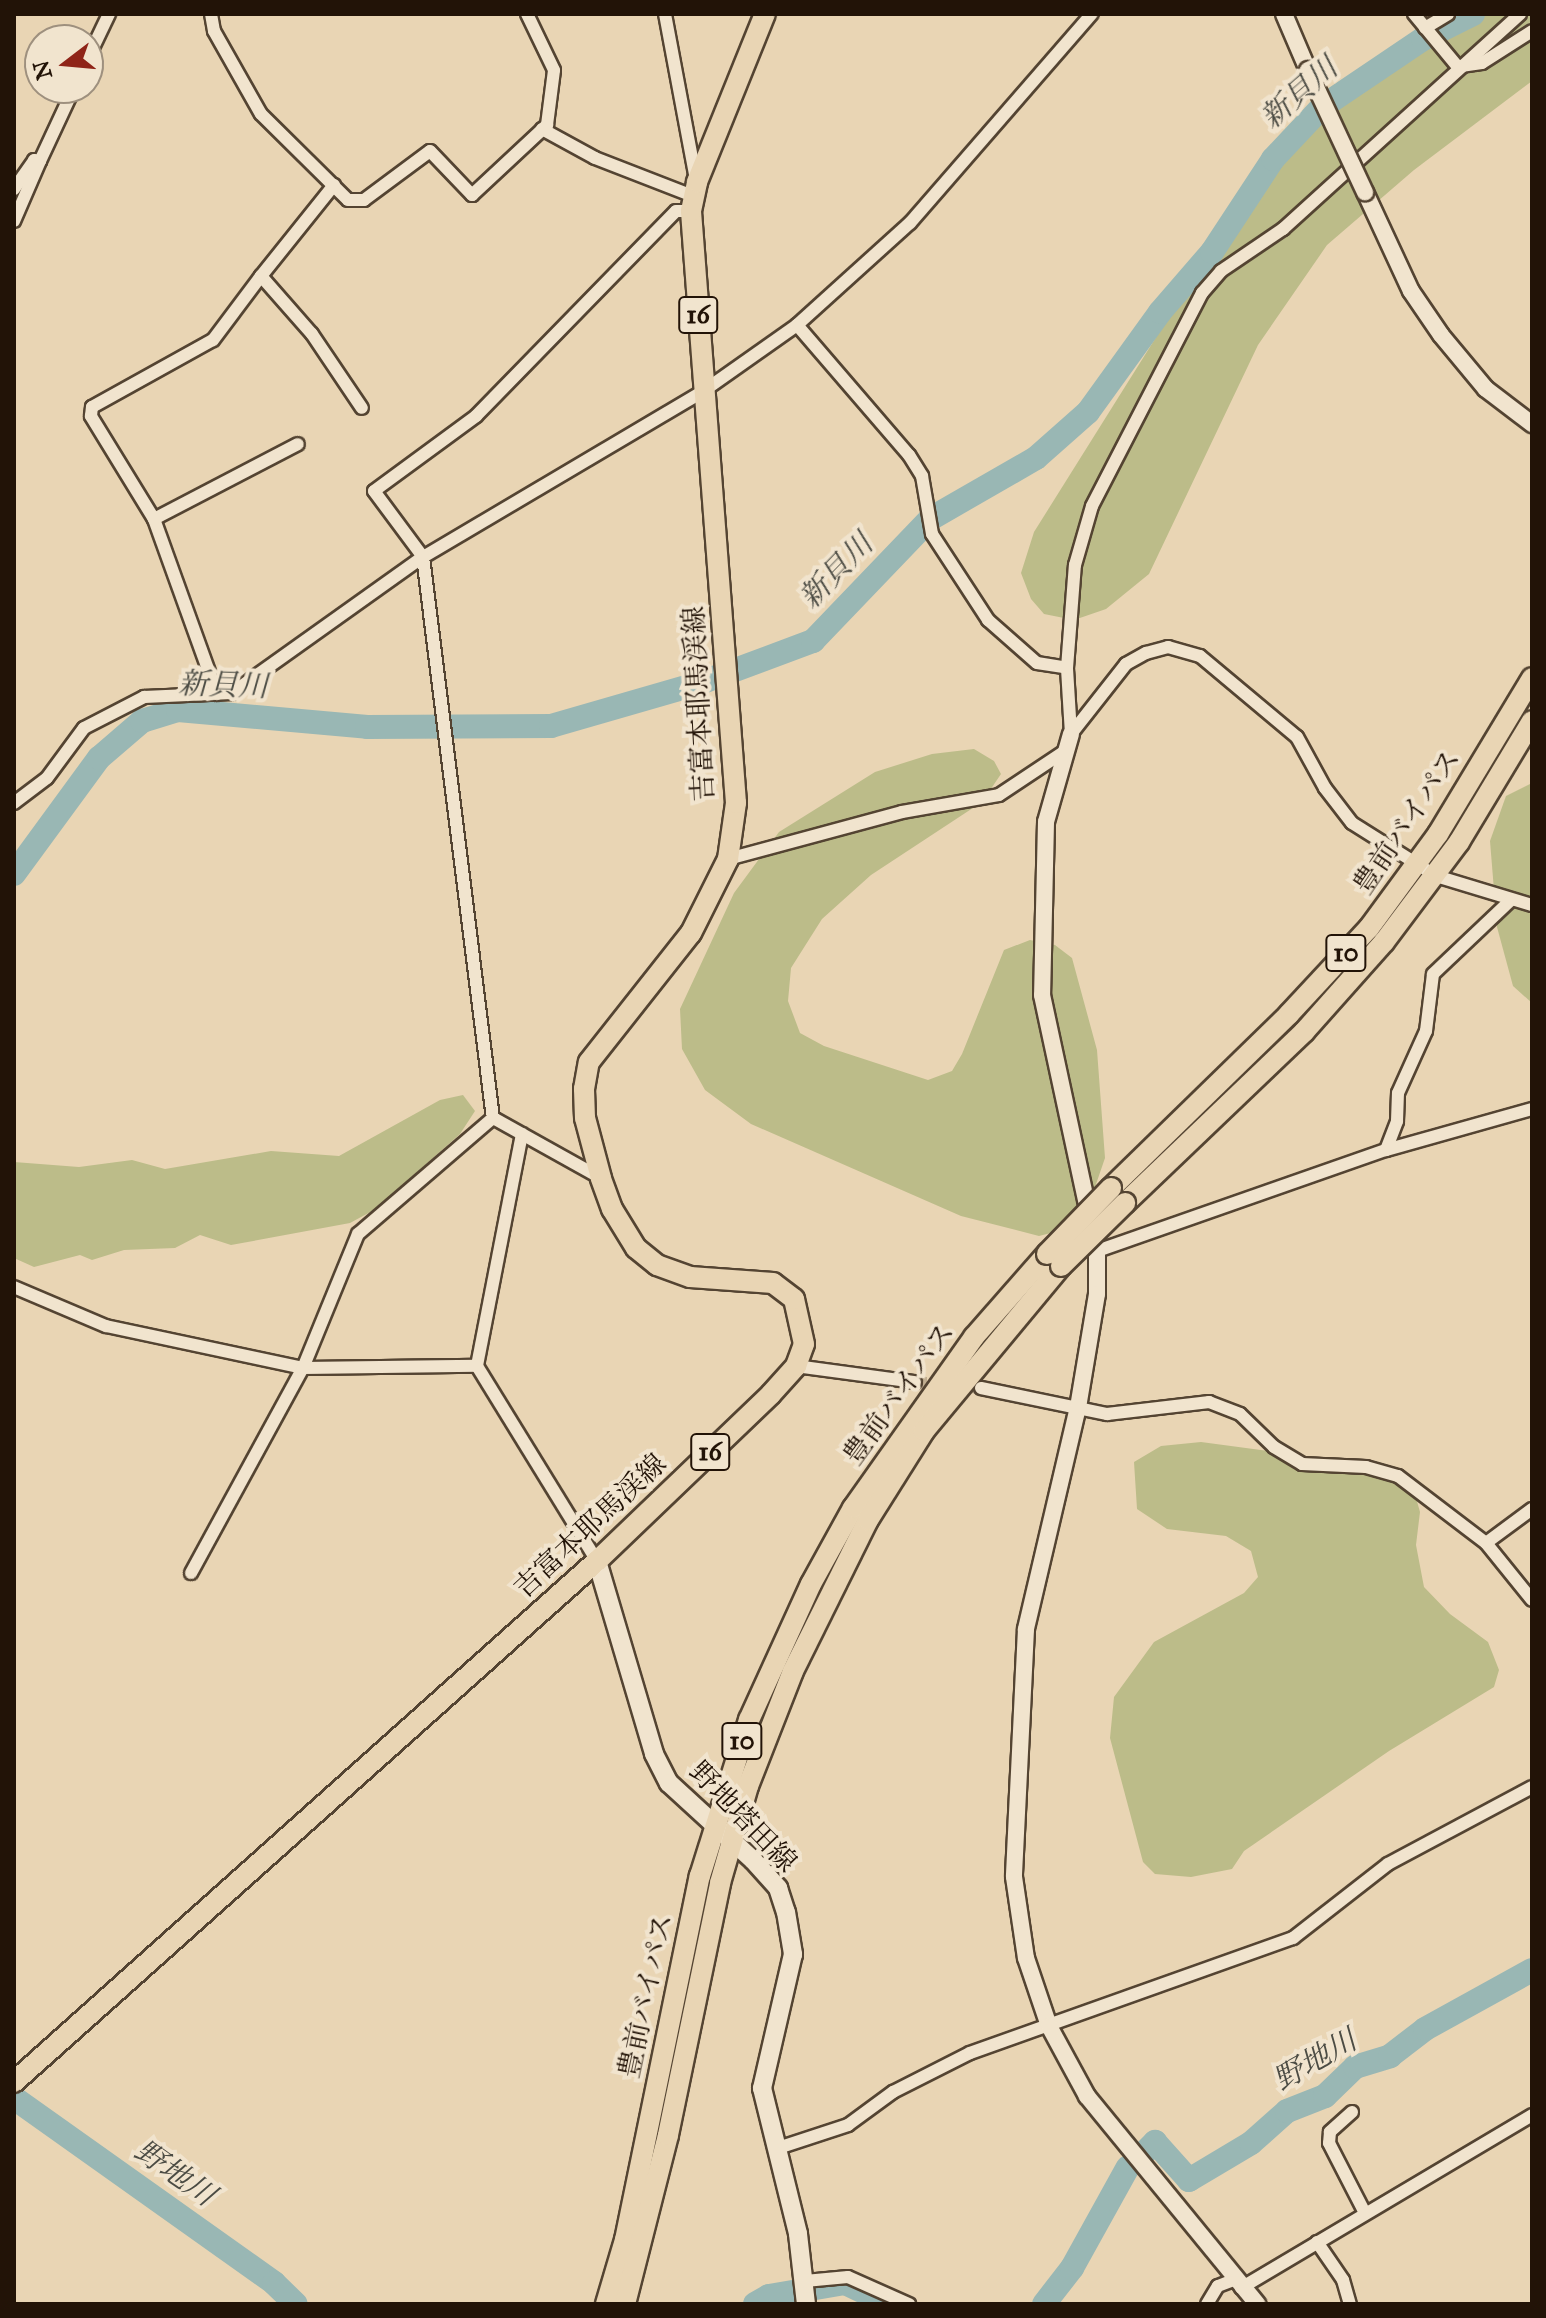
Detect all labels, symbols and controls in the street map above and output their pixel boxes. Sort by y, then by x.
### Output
north arrow [24,24,104,104]
water label: 新貝川 [1253,50,1345,136]
text: N [27,58,58,83]
road number: 16 [678,293,718,337]
water label: 新貝川 [792,526,880,616]
street label: 吉富本耶馬渓線 [677,605,721,803]
water label: 新貝川 [177,665,269,705]
street label: 豊前バイパス [1346,743,1468,901]
road number: 10 [1324,931,1368,975]
street label: 豊前バイパス [836,1316,962,1472]
road number: 16 [690,1430,730,1474]
street label: 吉富本耶馬渓線 [507,1447,673,1605]
road number: 10 [720,1719,764,1763]
street label: 野地塔田線 [682,1755,804,1879]
street label: 豊前バイパス [612,1910,680,2082]
water label: 野地川 [1267,2022,1363,2098]
water label: 野地川 [128,2132,222,2214]

